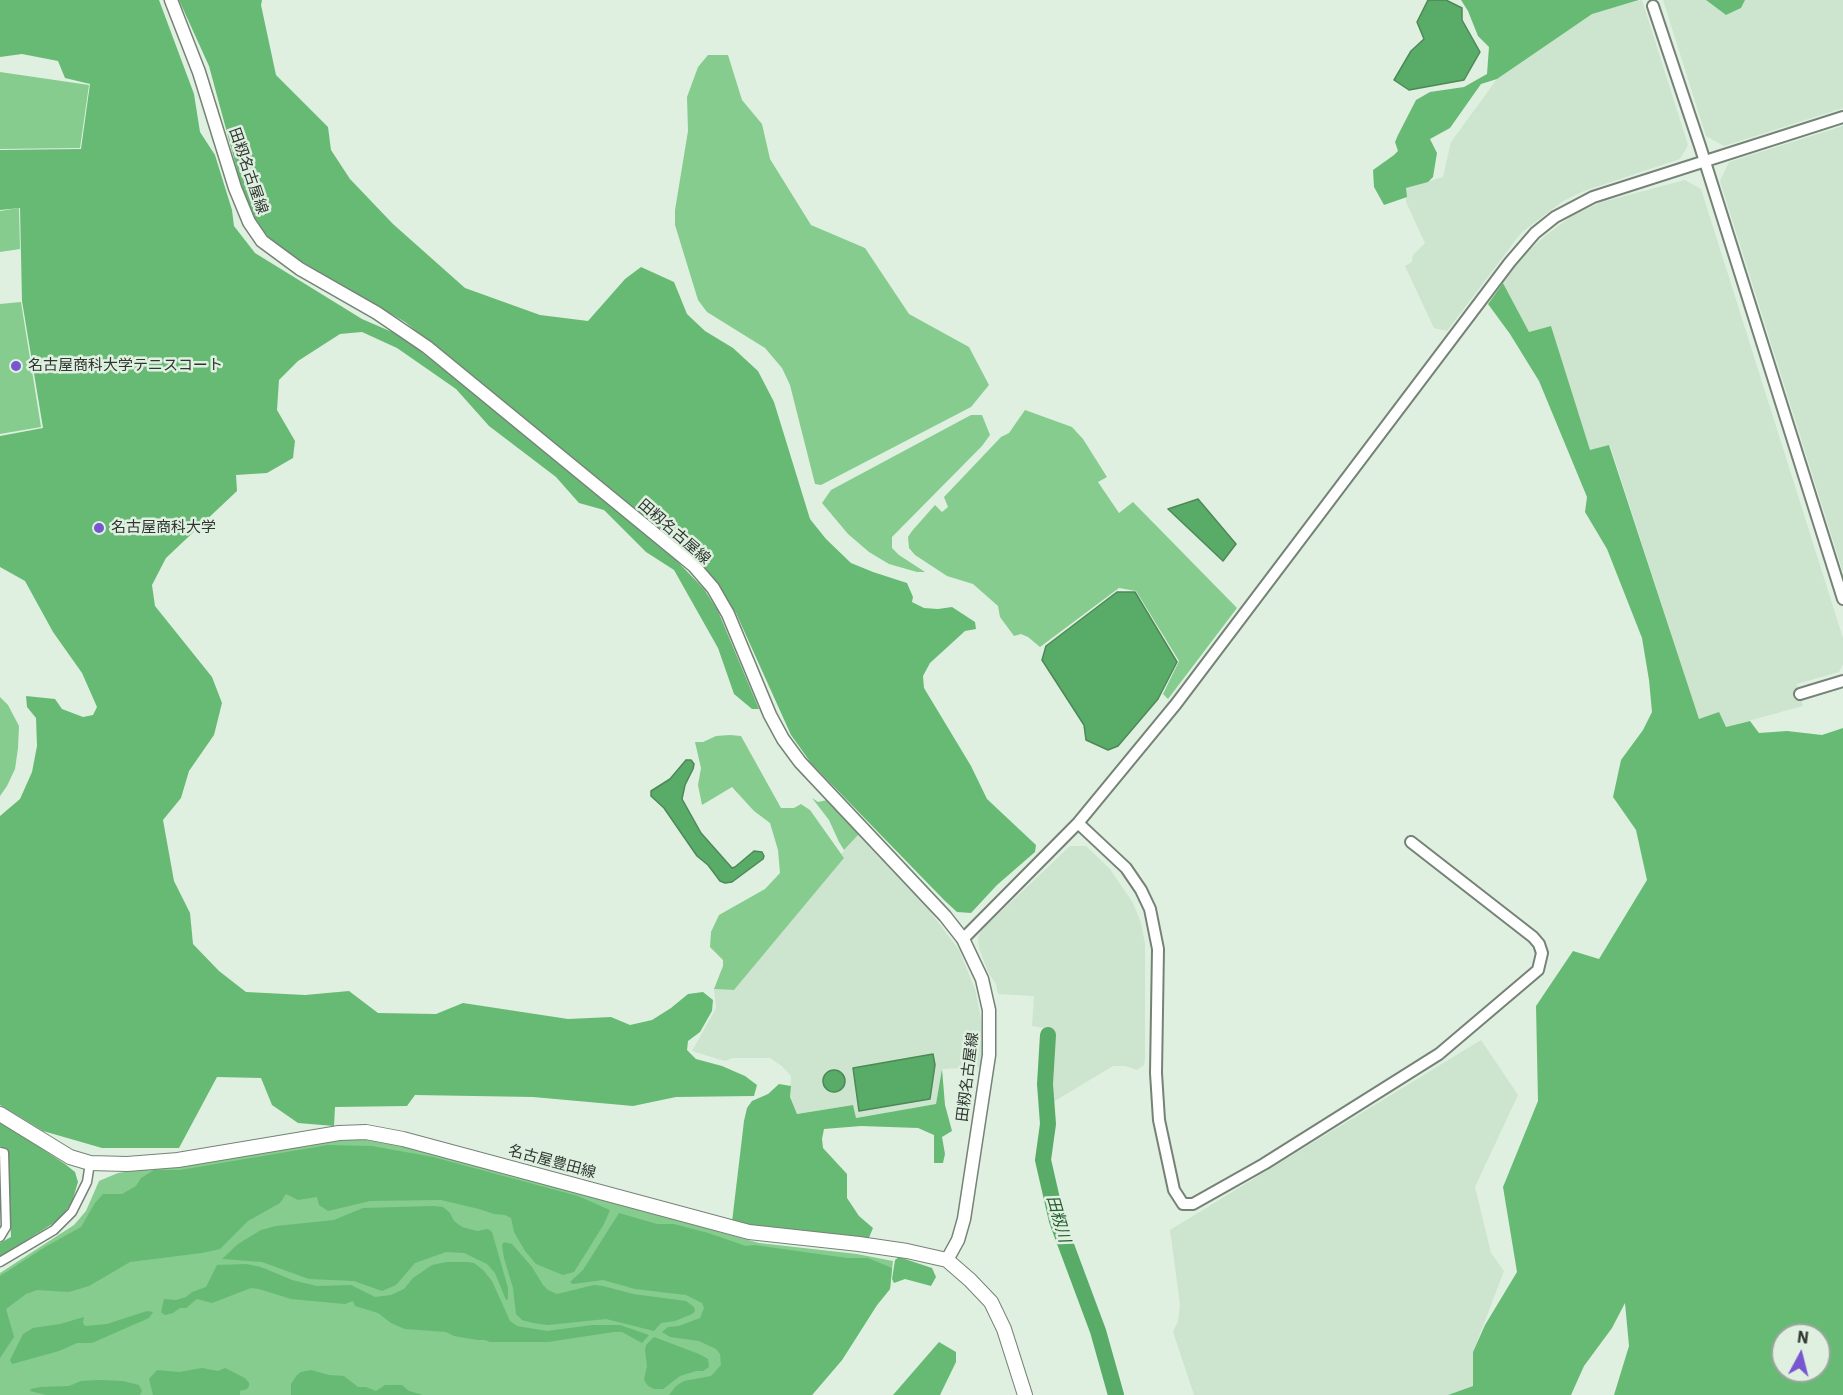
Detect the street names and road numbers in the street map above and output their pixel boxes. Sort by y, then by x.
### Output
street label: 田籾名古屋線 [225,126,271,216]
street label: 田籾名古屋線 [634,496,714,568]
street label: 田籾名古屋線 [954,1031,982,1123]
street label: 名古屋豊田線 [506,1142,598,1182]

